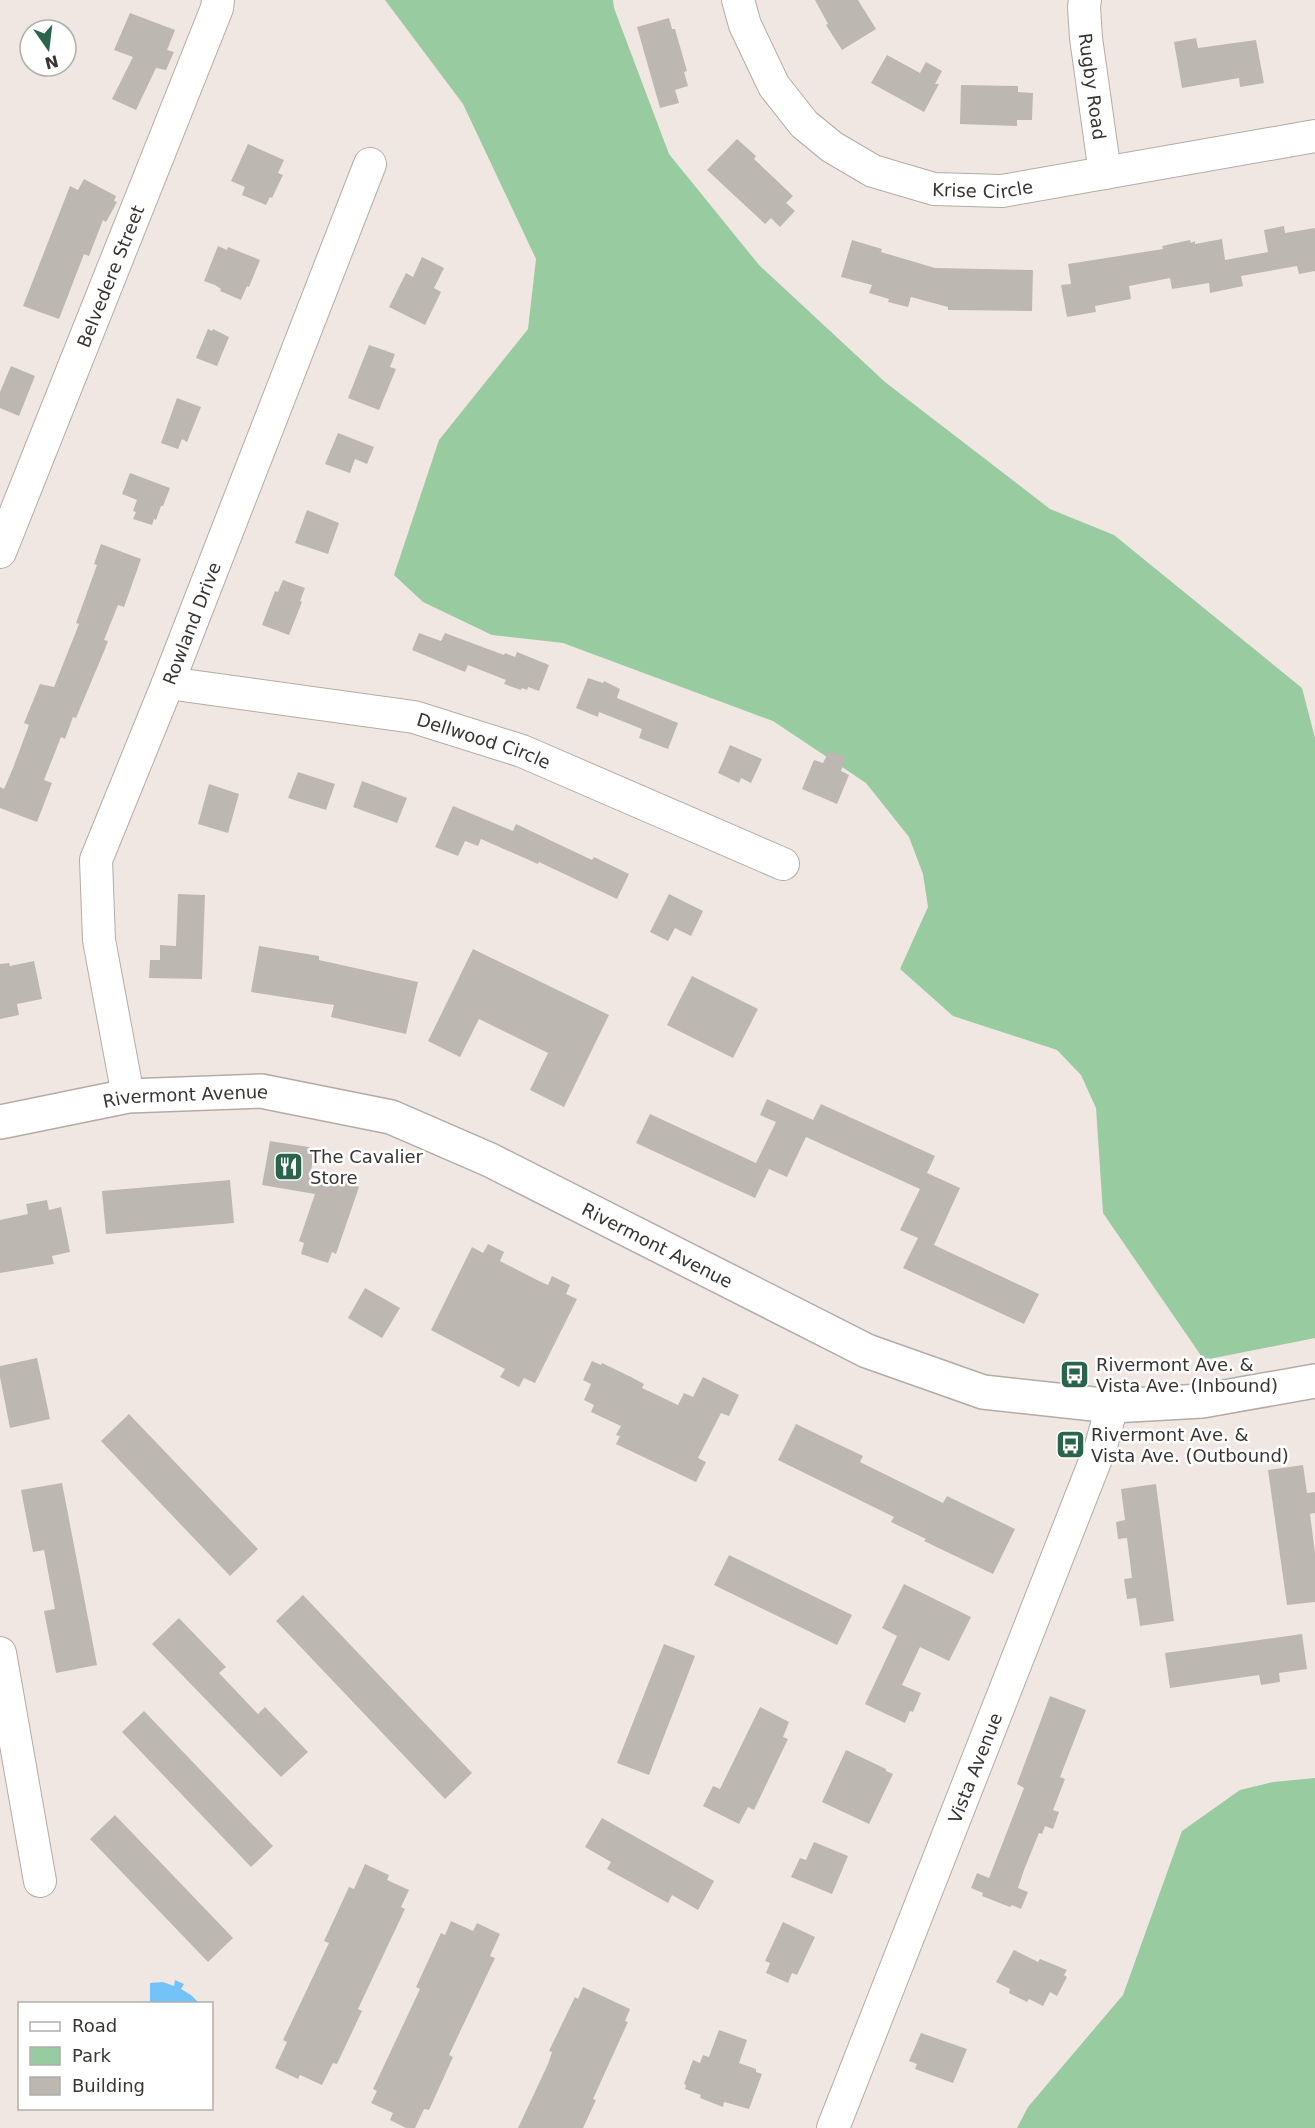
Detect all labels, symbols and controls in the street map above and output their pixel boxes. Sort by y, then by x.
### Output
north arrow [18,18,78,78]
street label: Rugby Road [1075,32,1111,141]
text: N [43,51,60,73]
street label: Krise Circle [932,175,1035,202]
street label: Belvedere Street [72,202,148,350]
street label: Rowland Drive [158,559,225,688]
street label: Dellwood Circle [415,708,554,773]
street label: Rivermont Avenue [101,1080,270,1111]
place label: The Cavalier Store [309,1146,424,1188]
restaurant icon: The Cavalier Store [273,1150,305,1182]
street label: Rivermont Avenue [579,1198,736,1292]
place label: Rivermont Ave. & Vista Ave. (Inbound) [1096,1354,1278,1396]
bus stop icon: Rivermont Ave. & Vista Ave. (Inbound) [1059,1358,1091,1390]
place label: Rivermont Ave. & Vista Ave. (Outbound) [1091,1424,1289,1466]
bus stop icon: Rivermont Ave. & Vista Ave. (Outbound) [1054,1428,1086,1460]
street label: Vista Avenue [943,1709,1006,1826]
legend [18,2002,213,2110]
text: Road [72,2015,117,2036]
text: Park [72,2045,111,2066]
text: Building [72,2075,145,2096]

